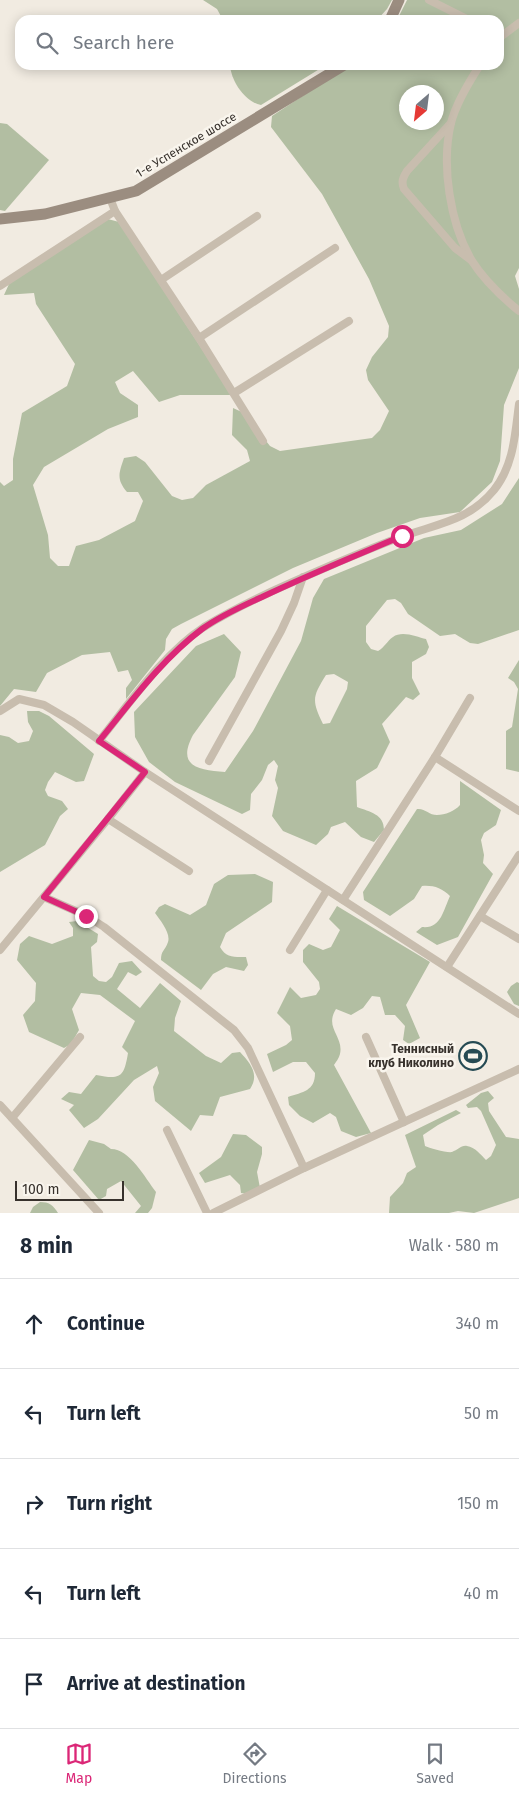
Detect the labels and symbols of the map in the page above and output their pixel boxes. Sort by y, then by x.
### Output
north arrow [399,85,444,130]
street label: 1-е Успенское шоссе [133,109,239,181]
route start [391,525,414,548]
route end [75,905,98,928]
sports icon: Теннисный клуб Николино [458,1041,488,1071]
place label: Теннисный клуб Николино [368,1042,454,1070]
scale bar [15,1178,124,1201]

